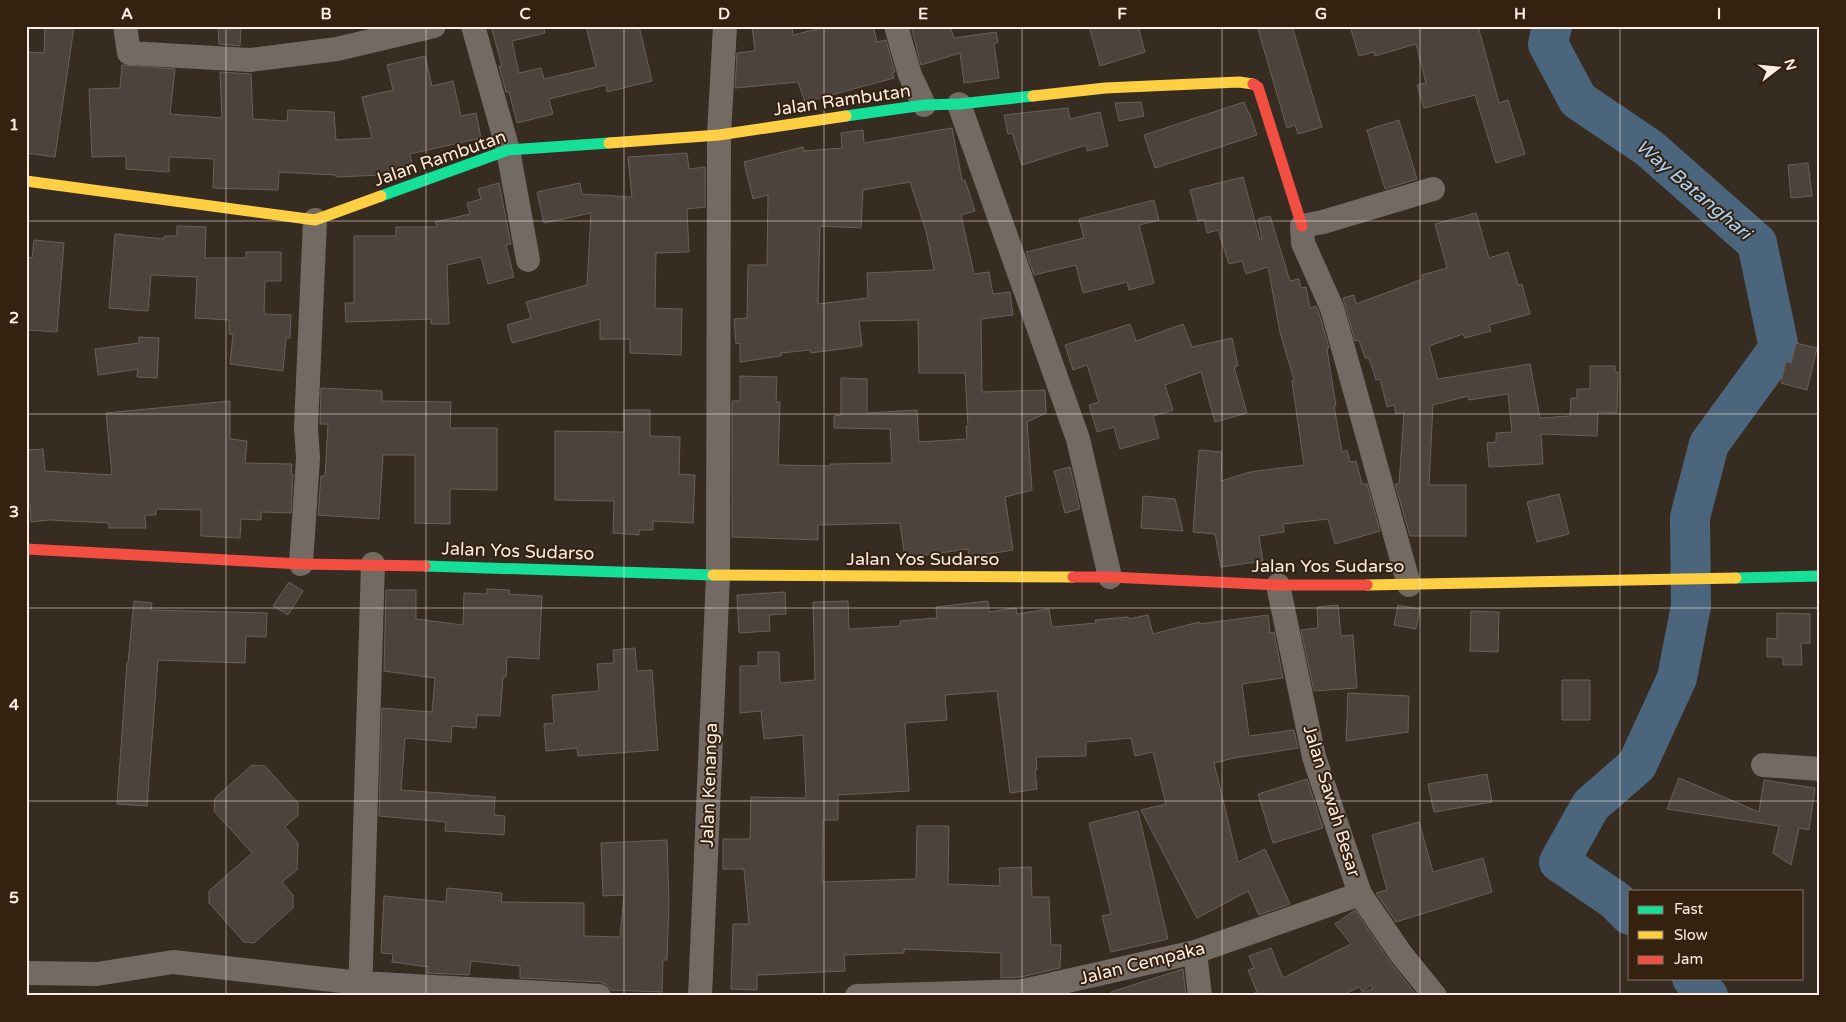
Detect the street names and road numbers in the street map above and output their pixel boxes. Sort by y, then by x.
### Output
street label: Jalan Rambutan [772,79,912,121]
street label: Jalan Rambutan [371,125,509,191]
street label: Jalan Yos Sudarso [441,537,595,565]
street label: Jalan Yos Sudarso [847,548,1000,570]
street label: Jalan Yos Sudarso [1252,555,1405,577]
street label: Jalan Kenanga [696,722,722,848]
street label: Jalan Sawah Besar [1298,722,1366,880]
street label: Jalan Cempaka [1077,937,1207,989]

